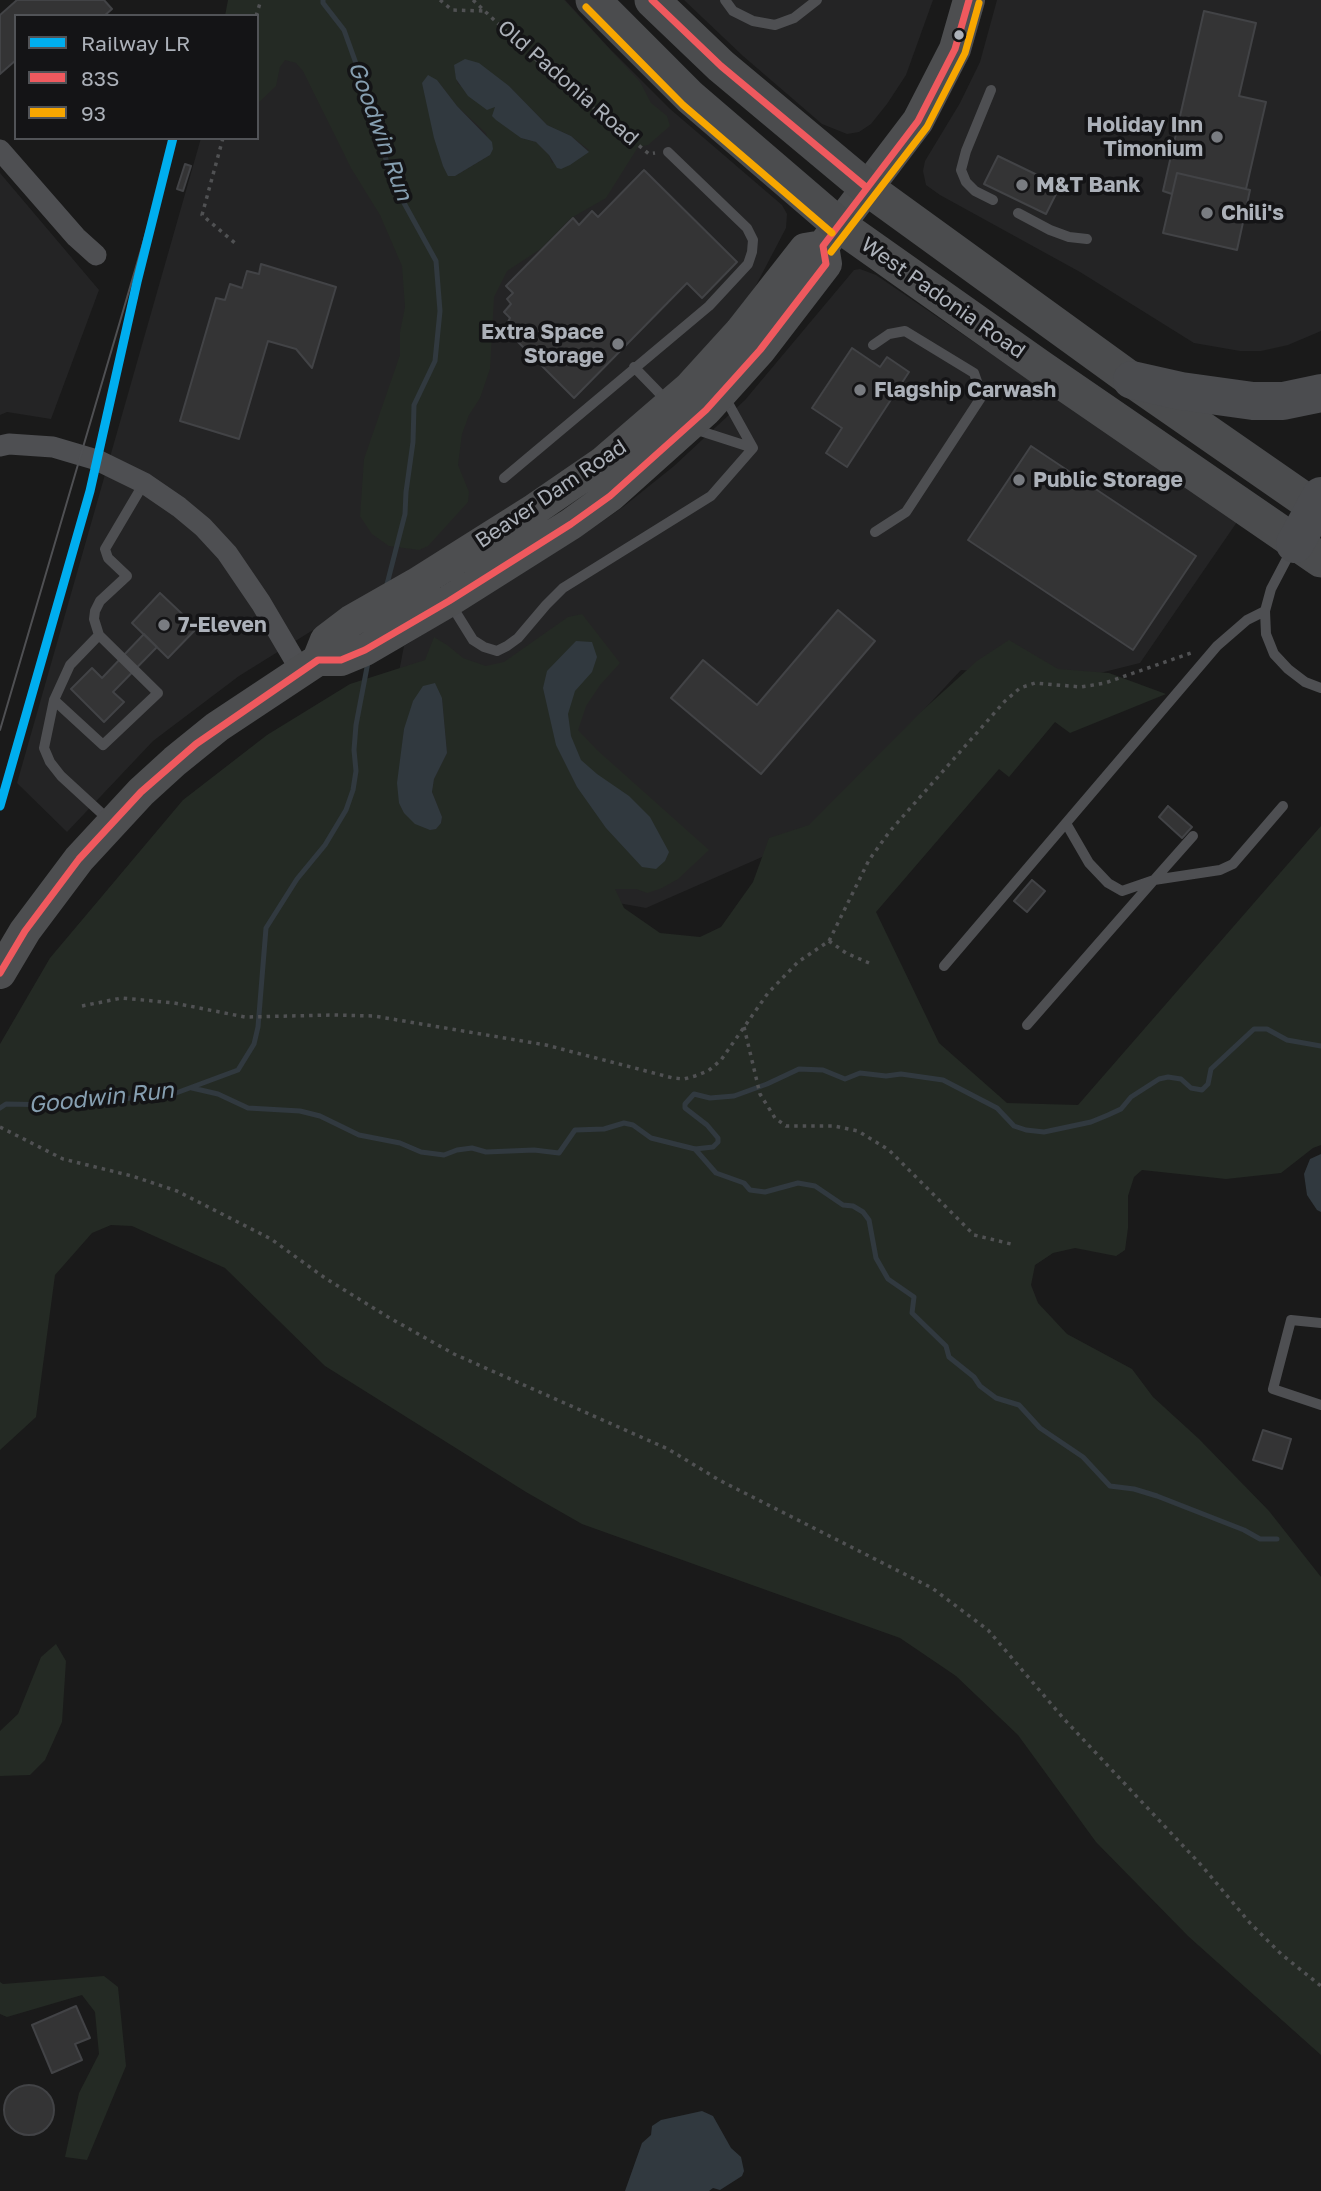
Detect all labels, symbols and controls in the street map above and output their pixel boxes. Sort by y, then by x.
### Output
legend [14,14,259,140]
street label: Old Padonia Road [492,15,644,151]
unlabelled marker [952,28,966,42]
text: Railway LR [81,30,190,56]
water label: Goodwin Run [342,58,418,204]
text: 83S [81,65,120,91]
text: 93 [81,100,106,126]
place label: Holiday Inn Timonium [1086,112,1203,162]
marker: Holiday Inn Timonium [1209,129,1225,145]
place label: M&T Bank [1036,172,1140,198]
marker: M&T Bank [1014,177,1030,193]
place label: Chili's [1221,200,1284,226]
marker: Chili's [1199,205,1215,221]
street label: West Padonia Road [856,232,1030,364]
place label: Extra Space Storage [481,319,604,369]
marker: Extra Space Storage [610,336,626,352]
place label: Flagship Carwash [874,377,1056,403]
marker: Flagship Carwash [852,382,868,398]
street label: Beaver Dam Road [471,434,631,554]
place label: Public Storage [1033,467,1183,493]
marker: Public Storage [1011,472,1027,488]
place label: 7-Eleven [178,612,267,638]
marker: 7-Eleven [156,617,172,633]
water label: Goodwin Run [27,1077,175,1119]

